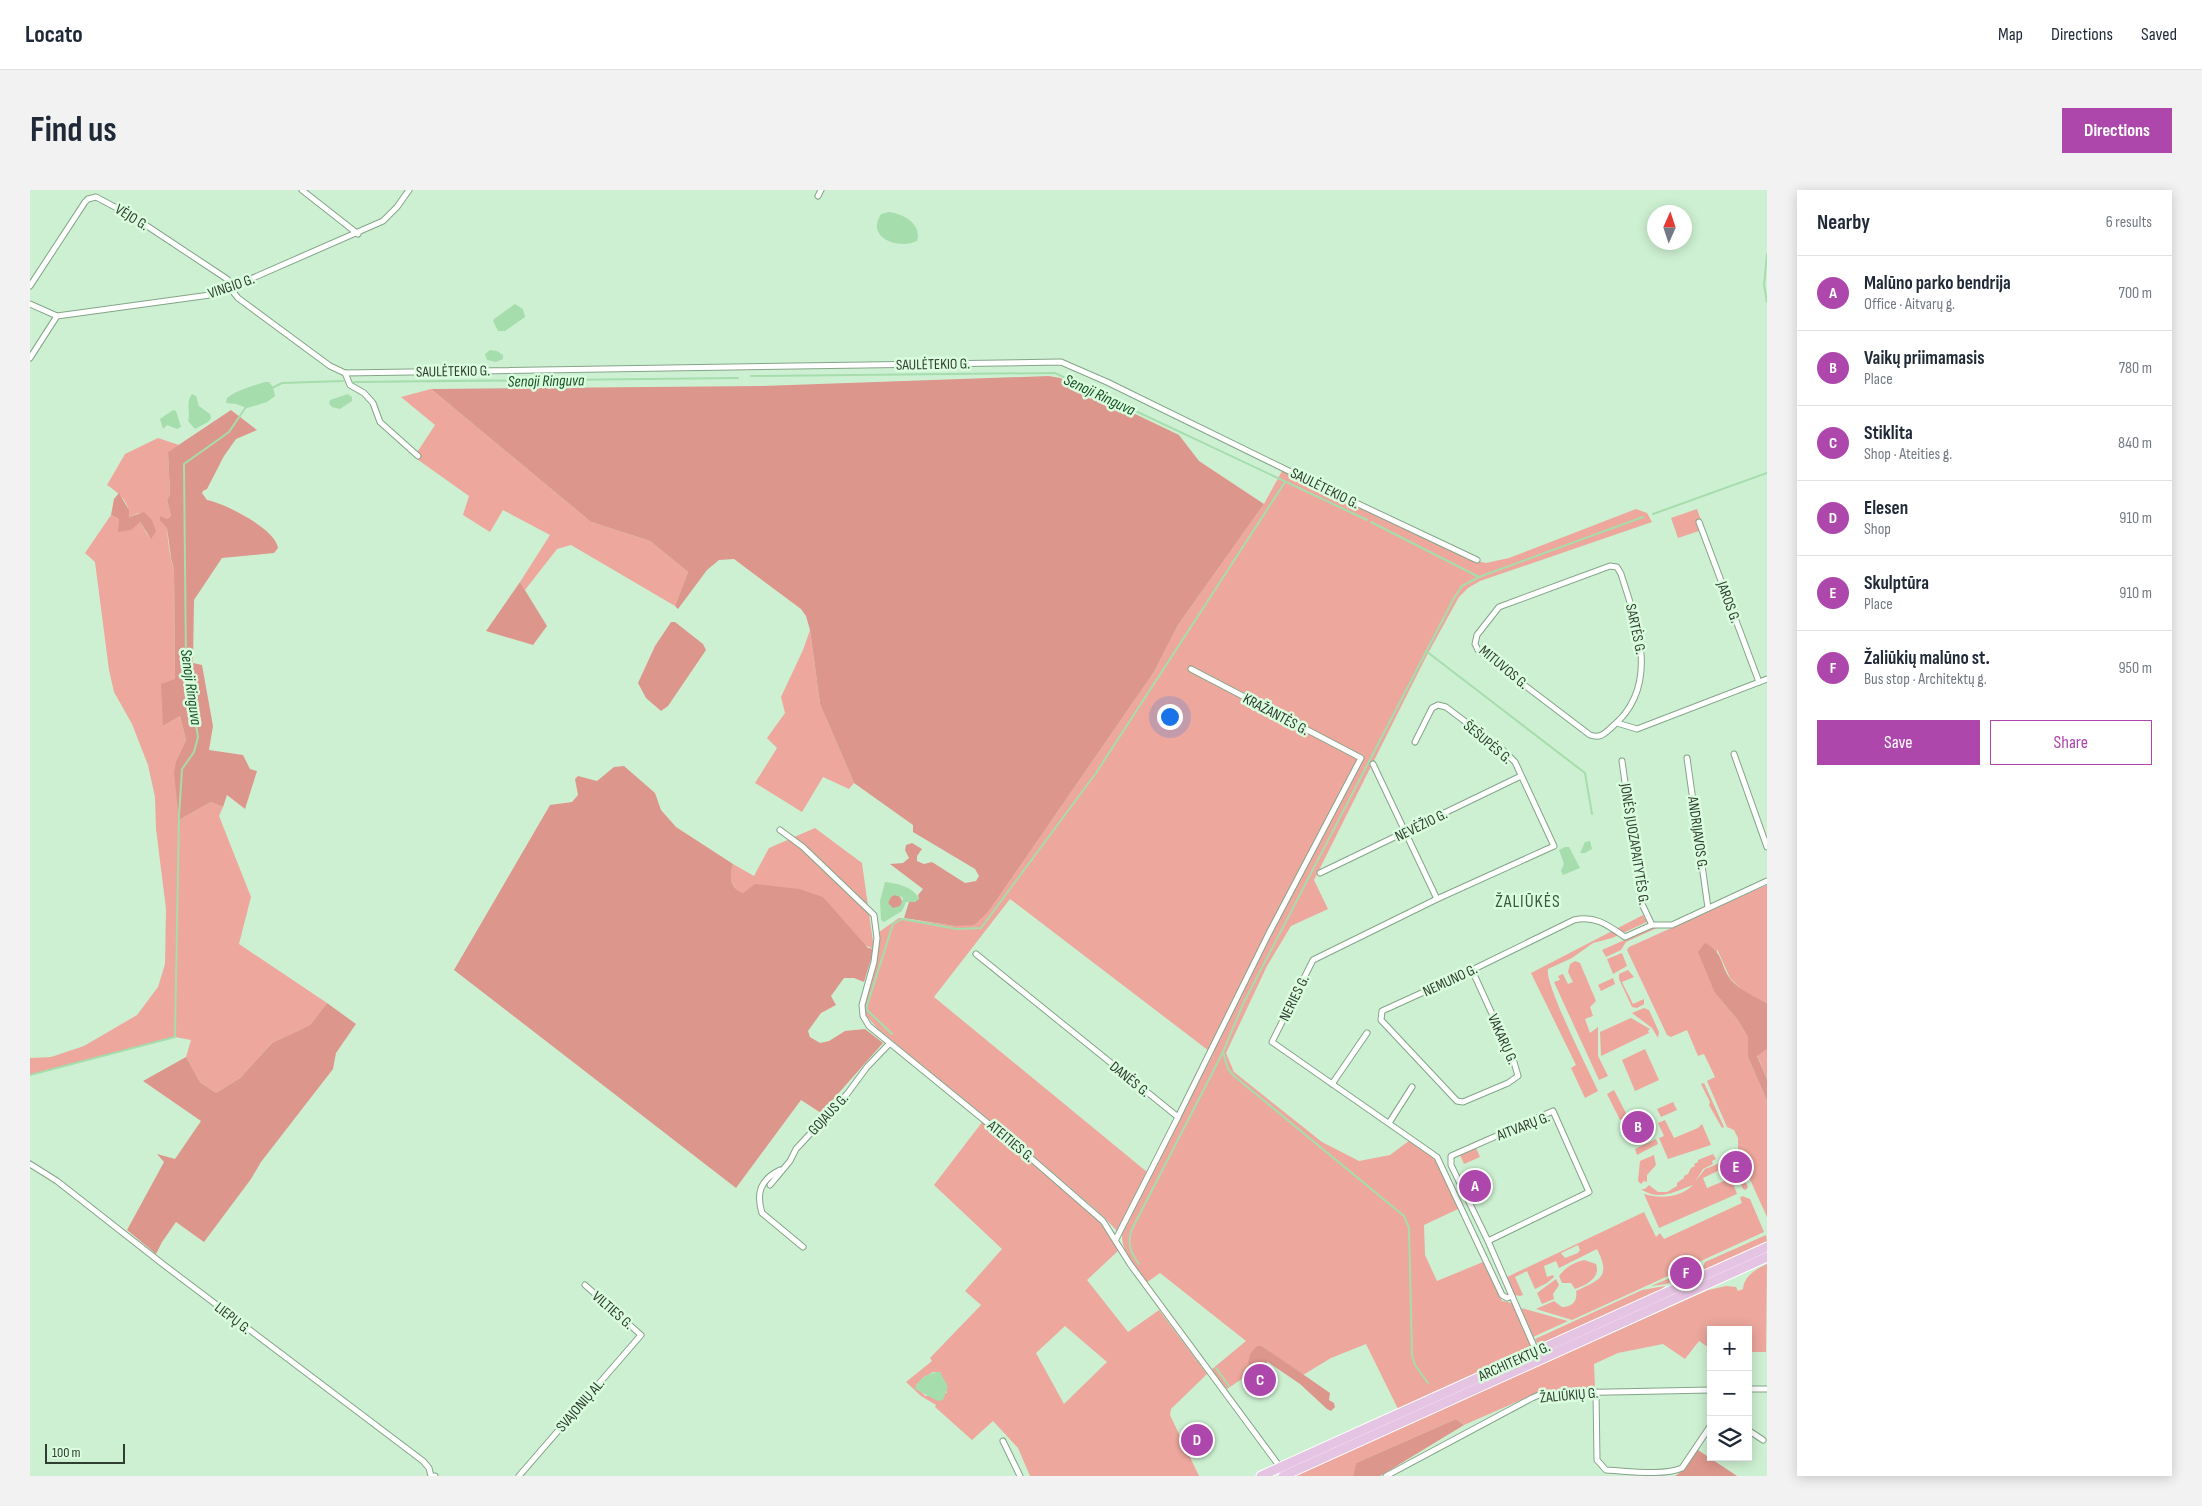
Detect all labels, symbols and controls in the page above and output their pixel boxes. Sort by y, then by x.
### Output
text: Locato [25,20,83,49]
text: Map [1998,24,2023,45]
text: Directions [2051,24,2113,45]
text: Saved [2141,24,2177,45]
button: Directions [2062,108,2172,153]
text: Find us [30,109,117,152]
street label: VĖJO G. [111,200,152,235]
north arrow [1647,205,1692,250]
text: Nearby [1817,210,1870,235]
text: 6 results [2106,213,2152,232]
street label: VINGIO G. [205,270,257,303]
text: Malūno parko bendrija [1864,272,2011,295]
text: A [1829,284,1837,303]
text: 700 m [2119,284,2152,303]
text: Office · Aitvarų g. [1864,295,1955,314]
text: Vaikų priimamasis [1864,347,1985,370]
street label: SAULĖTEKIO G. [896,354,970,375]
text: B [1829,359,1837,378]
text: 780 m [2119,359,2152,378]
street label: SAULĖTEKIO G. [416,361,490,382]
text: Place [1864,370,1893,389]
water label: Senoji Ringuva [508,371,585,392]
water label: Senoji Ringuva [1061,371,1139,420]
text: Stiklita [1864,422,1913,445]
text: C [1829,434,1837,453]
text: 840 m [2118,434,2152,453]
text: Shop · Ateities g. [1864,445,1952,464]
street label: SAULĖTEKIO G. [1287,464,1362,513]
text: Elesen [1864,497,1908,520]
text: D [1829,509,1837,528]
text: 910 m [2119,509,2152,528]
text: Shop [1864,520,1891,539]
text: Skulptūra [1864,572,1929,595]
street label: JAROS G. [1712,578,1745,626]
text: E [1830,584,1836,603]
text: 910 m [2119,584,2152,603]
text: Place [1864,595,1893,614]
street label: SARTĖS G. [1621,602,1650,656]
street label: MITUVOS G. [1475,641,1532,694]
text: Žaliūkių malūno st. [1864,647,1990,670]
water label: Senoji Ringuva [176,648,205,727]
text: F [1830,659,1836,678]
text: 950 m [2119,659,2152,678]
text: Bus stop · Architektų g. [1864,670,1987,689]
street label: KRAŽANTĖS G. [1240,689,1312,740]
your location [1157,704,1183,730]
street label: ŠEŠUPĖS G. [1459,716,1516,768]
button: Save [1817,720,1980,765]
button: Share [1990,720,2152,765]
street label: JONĖS JUOZAPAITYTĖS G. [1615,781,1654,906]
street label: ANDRIJAVOS G. [1683,794,1712,871]
street label: NEVĖŽIO G. [1392,805,1451,846]
district label: ŽALIŪKĖS [1495,891,1561,912]
street label: NEMUNO G. [1420,960,1481,1001]
street label: NERIES G. [1275,972,1314,1024]
street label: VAKARŲ G. [1483,1011,1522,1067]
street label: DANĖS G. [1106,1057,1154,1102]
street label: GOJAUS G. [804,1089,853,1139]
street label: AITVARŲ G. [1493,1108,1553,1146]
pin: B [1622,1108,1654,1146]
street label: ATEITIES G. [983,1116,1038,1167]
pin: E [1720,1148,1752,1186]
pin: A [1459,1167,1491,1205]
pin: F [1670,1254,1702,1292]
street label: VILTIES G. [588,1287,637,1334]
street label: LIEPŲ G. [211,1298,255,1339]
map controls [1707,1326,1752,1461]
button: + [1707,1326,1752,1371]
street label: ARCHITEKTŲ G. [1474,1337,1553,1386]
pin: C [1244,1361,1276,1399]
button: − [1707,1371,1752,1416]
street label: SVAJONIŲ AL. [552,1374,609,1436]
street label: ŽALIŪKIŲ G. [1539,1383,1599,1408]
button: layers [1707,1416,1752,1461]
pin: D [1181,1421,1213,1459]
scale bar [45,1441,125,1464]
text: 100 m [52,1444,81,1461]

